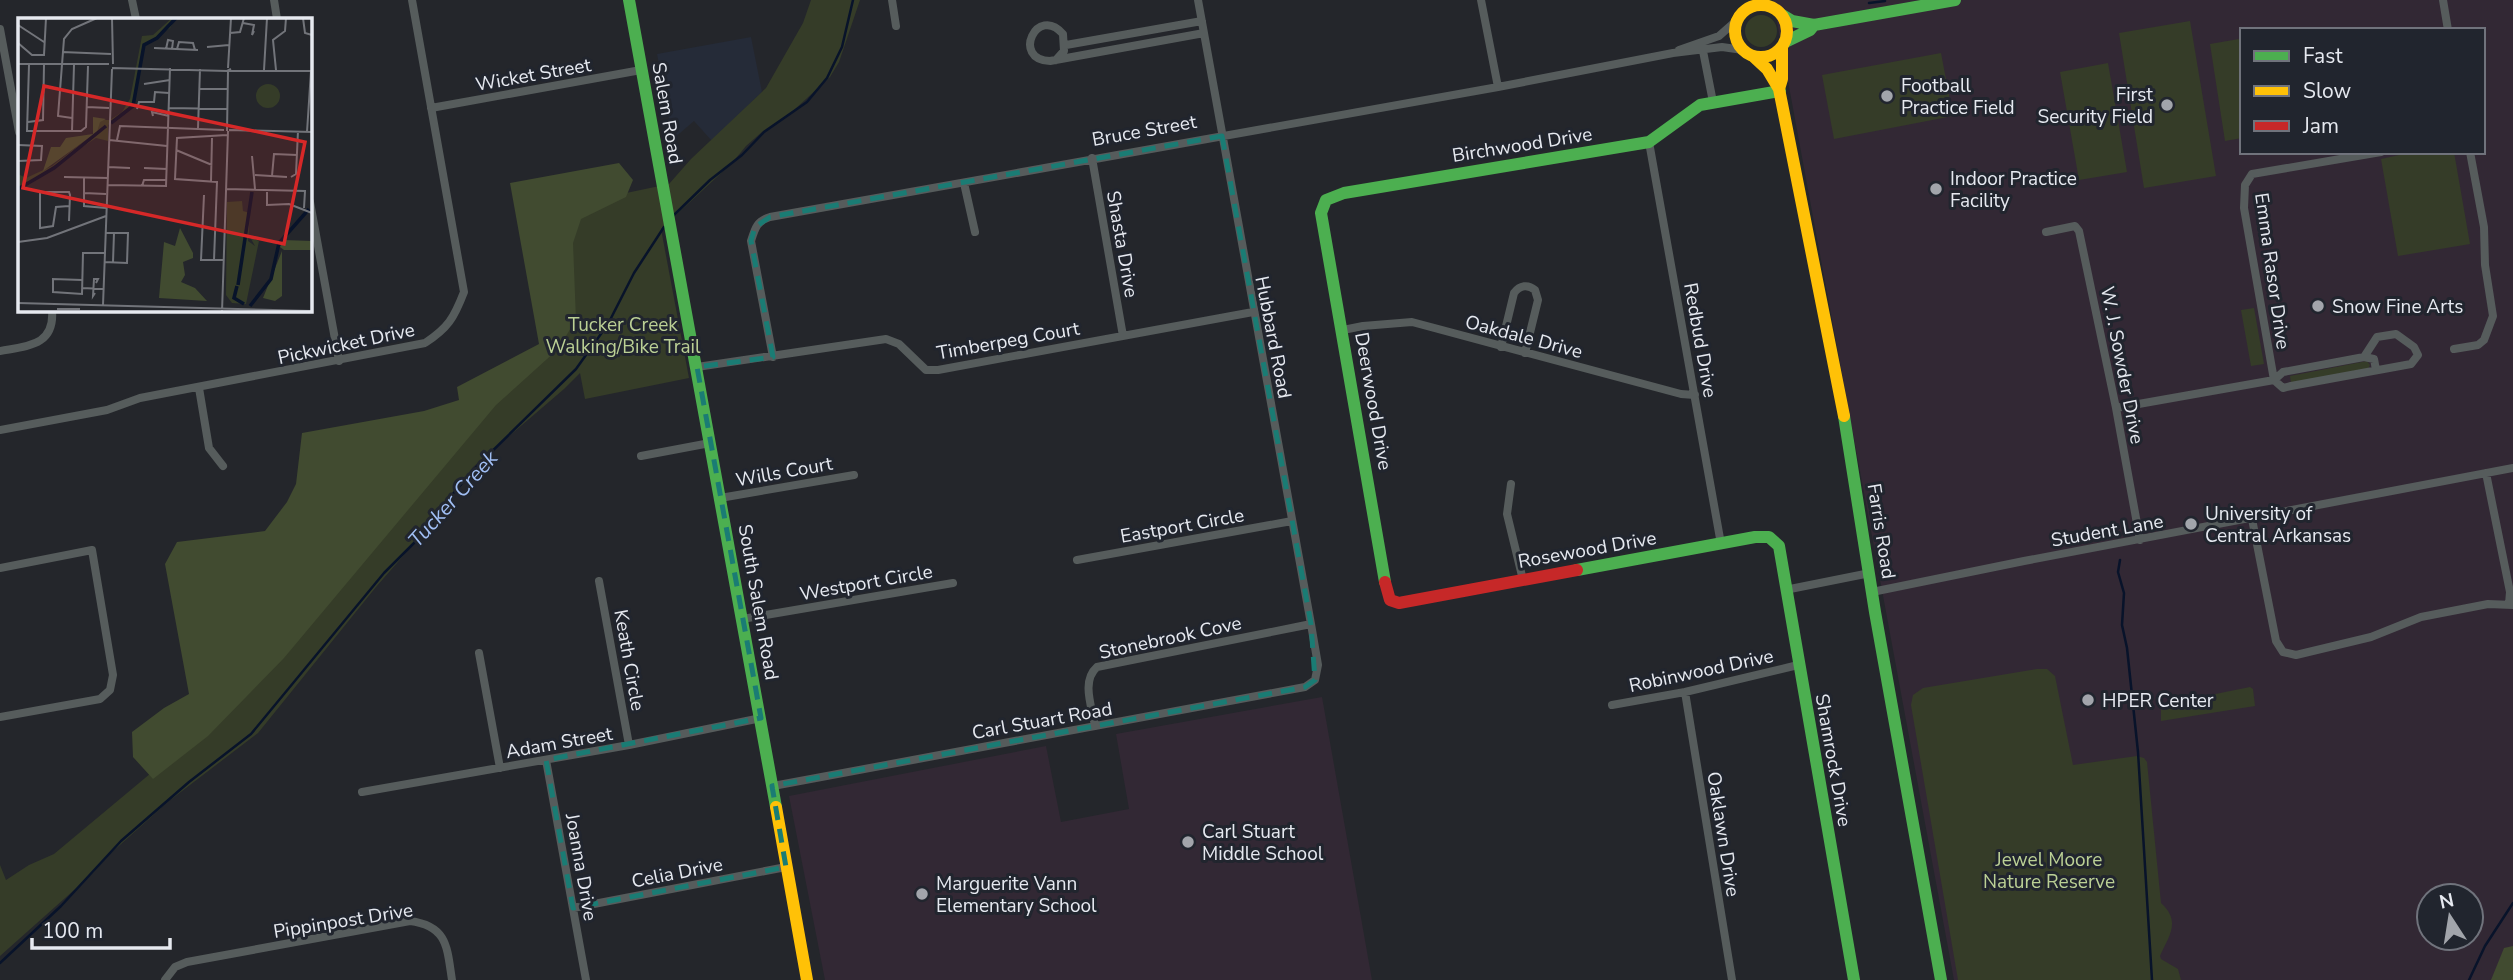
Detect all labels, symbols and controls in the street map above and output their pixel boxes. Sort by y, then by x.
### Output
inset map [18,18,312,312]
legend [2240,28,2485,154]
text: Fast [2303,42,2343,70]
street label: Wicket Street [473,52,593,98]
street label: Salem Road [645,60,689,166]
place label: Football Practice Field [1901,73,2015,121]
text: Slow [2303,77,2352,105]
place label: First Security Field [2038,82,2153,130]
marker: Football Practice Field [1879,88,1895,104]
marker: First Security Field [2159,97,2175,113]
street label: Bruce Street [1090,109,1199,153]
text: Jam [2302,112,2339,140]
street label: Birchwood Drive [1450,121,1594,169]
place label: Indoor Practice Facility [1950,166,2077,214]
marker: Indoor Practice Facility [1928,181,1944,197]
street label: Shasta Drive [1100,189,1144,300]
street label: Emma Rasor Drive [2248,191,2296,351]
street label: Hubbard Road [1248,274,1298,401]
street label: Redbud Drive [1677,281,1723,400]
street label: W. J. Sowder Drive [2094,284,2150,446]
place label: Snow Fine Arts [2332,294,2463,320]
marker: Snow Fine Arts [2310,298,2326,314]
street label: Oakdale Drive [1462,309,1585,365]
park label: Tucker Creek Walking/Bike Trail [545,312,701,360]
street label: Timberpeg Court [935,316,1082,366]
street label: Pickwicket Drive [275,317,417,371]
street label: Deerwood Drive [1348,330,1398,472]
water label: Tucker Creek [402,444,504,553]
street label: Wills Court [734,451,835,493]
street label: Farris Road [1861,482,1901,581]
place label: University of Central Arkansas [2205,501,2351,549]
street label: Eastport Circle [1118,502,1246,550]
street label: Student Lane [2049,508,2165,554]
marker: University of Central Arkansas [2183,516,2199,532]
street label: South Salem Road [731,522,785,682]
street label: Rosewood Drive [1516,525,1658,575]
street label: Westport Circle [798,559,935,607]
street label: Keath Circle [607,607,651,713]
street label: Stonebrook Cove [1096,610,1244,666]
street label: Robinwood Drive [1626,643,1776,699]
place label: HPER Center [2102,688,2214,714]
street label: Shamrock Drive [1809,692,1857,829]
marker: HPER Center [2080,692,2096,708]
street label: Carl Stuart Road [970,696,1114,746]
street label: Adam Street [504,721,615,765]
street label: Oaklawn Drive [1700,770,1746,899]
street label: Joanna Drive [559,811,603,923]
place label: Carl Stuart Middle School [1202,819,1324,867]
marker: Carl Stuart Middle School [1180,834,1196,850]
park label: Jewel Moore Nature Reserve [1983,847,2115,895]
street label: Celia Drive [629,851,725,895]
place label: Marguerite Vann Elementary School [936,871,1097,919]
north arrow [2415,882,2485,952]
marker: Marguerite Vann Elementary School [914,886,930,902]
text: N [2437,887,2456,916]
street label: Pippinpost Drive [271,897,415,945]
scale bar [32,906,170,950]
text: 100 m [42,917,103,945]

